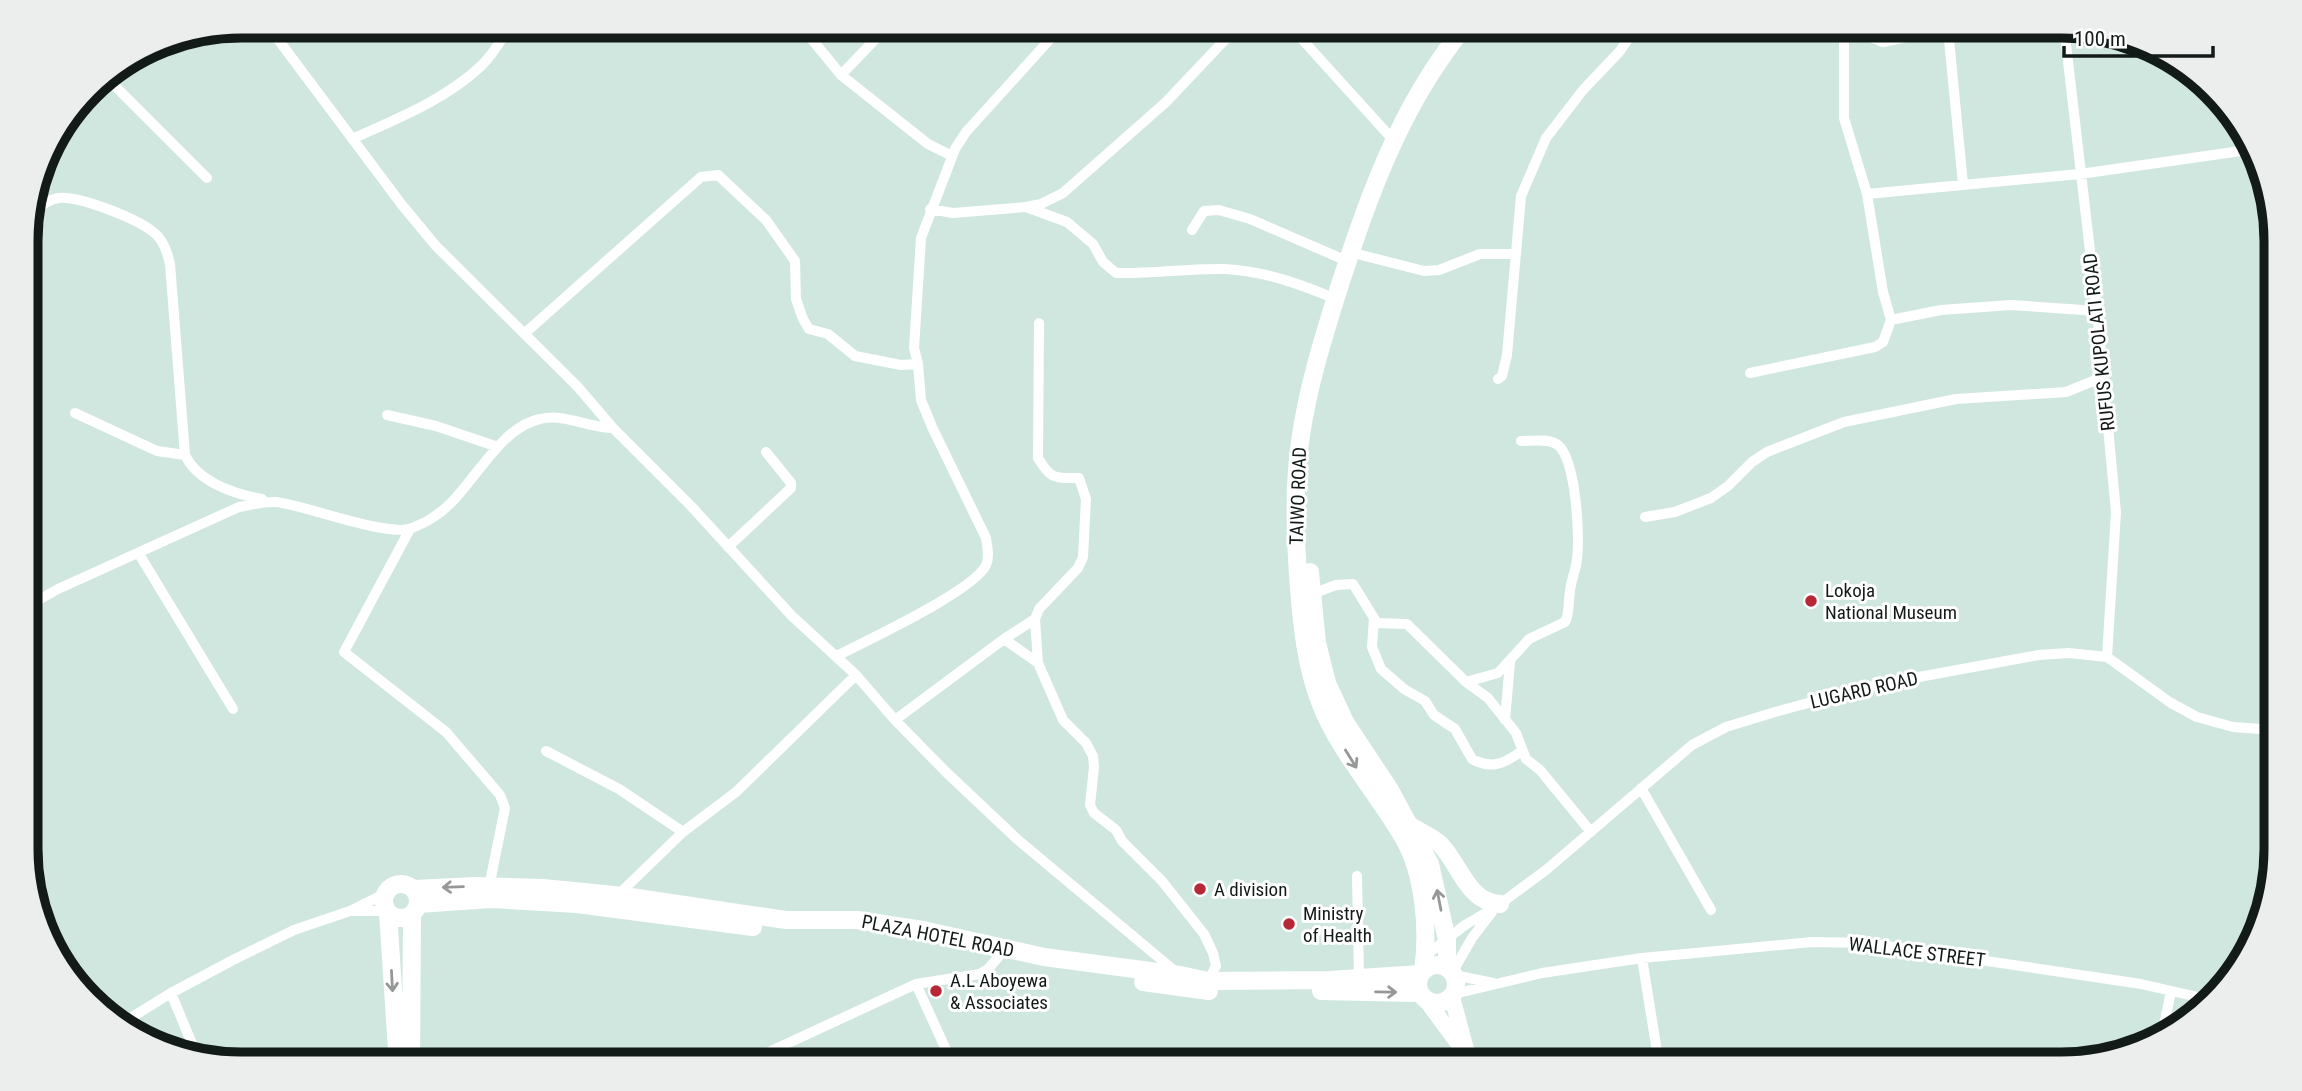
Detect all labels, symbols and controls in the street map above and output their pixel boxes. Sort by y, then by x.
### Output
scale bar [2064,14,2213,58]
text: 100 m [2074,27,2126,51]
street label: RUFUS KUPOLATI ROAD [2078,252,2120,432]
street label: TAIWO ROAD [1285,447,1311,545]
place label: Lokoja National Museum [1825,579,1957,624]
marker: Lokoja National Museum [1803,593,1819,609]
street label: LUGARD ROAD [1808,666,1920,714]
one-way arrow [1345,748,1359,768]
place label: A division [1214,878,1287,901]
one-way arrow [442,881,465,894]
marker: A division [1192,881,1208,897]
one-way arrow [1432,889,1445,912]
place label: Ministry of Health [1303,902,1372,947]
street label: PLAZA HOTEL ROAD [860,910,1016,962]
marker: Ministry of Health [1281,916,1297,932]
street label: WALLACE STREET [1847,932,1987,972]
one-way arrow [386,969,399,992]
place label: A.L Aboyewa & Associates [950,969,1048,1014]
marker: A.L Aboyewa & Associates [928,983,944,999]
one-way arrow [1374,986,1397,999]

